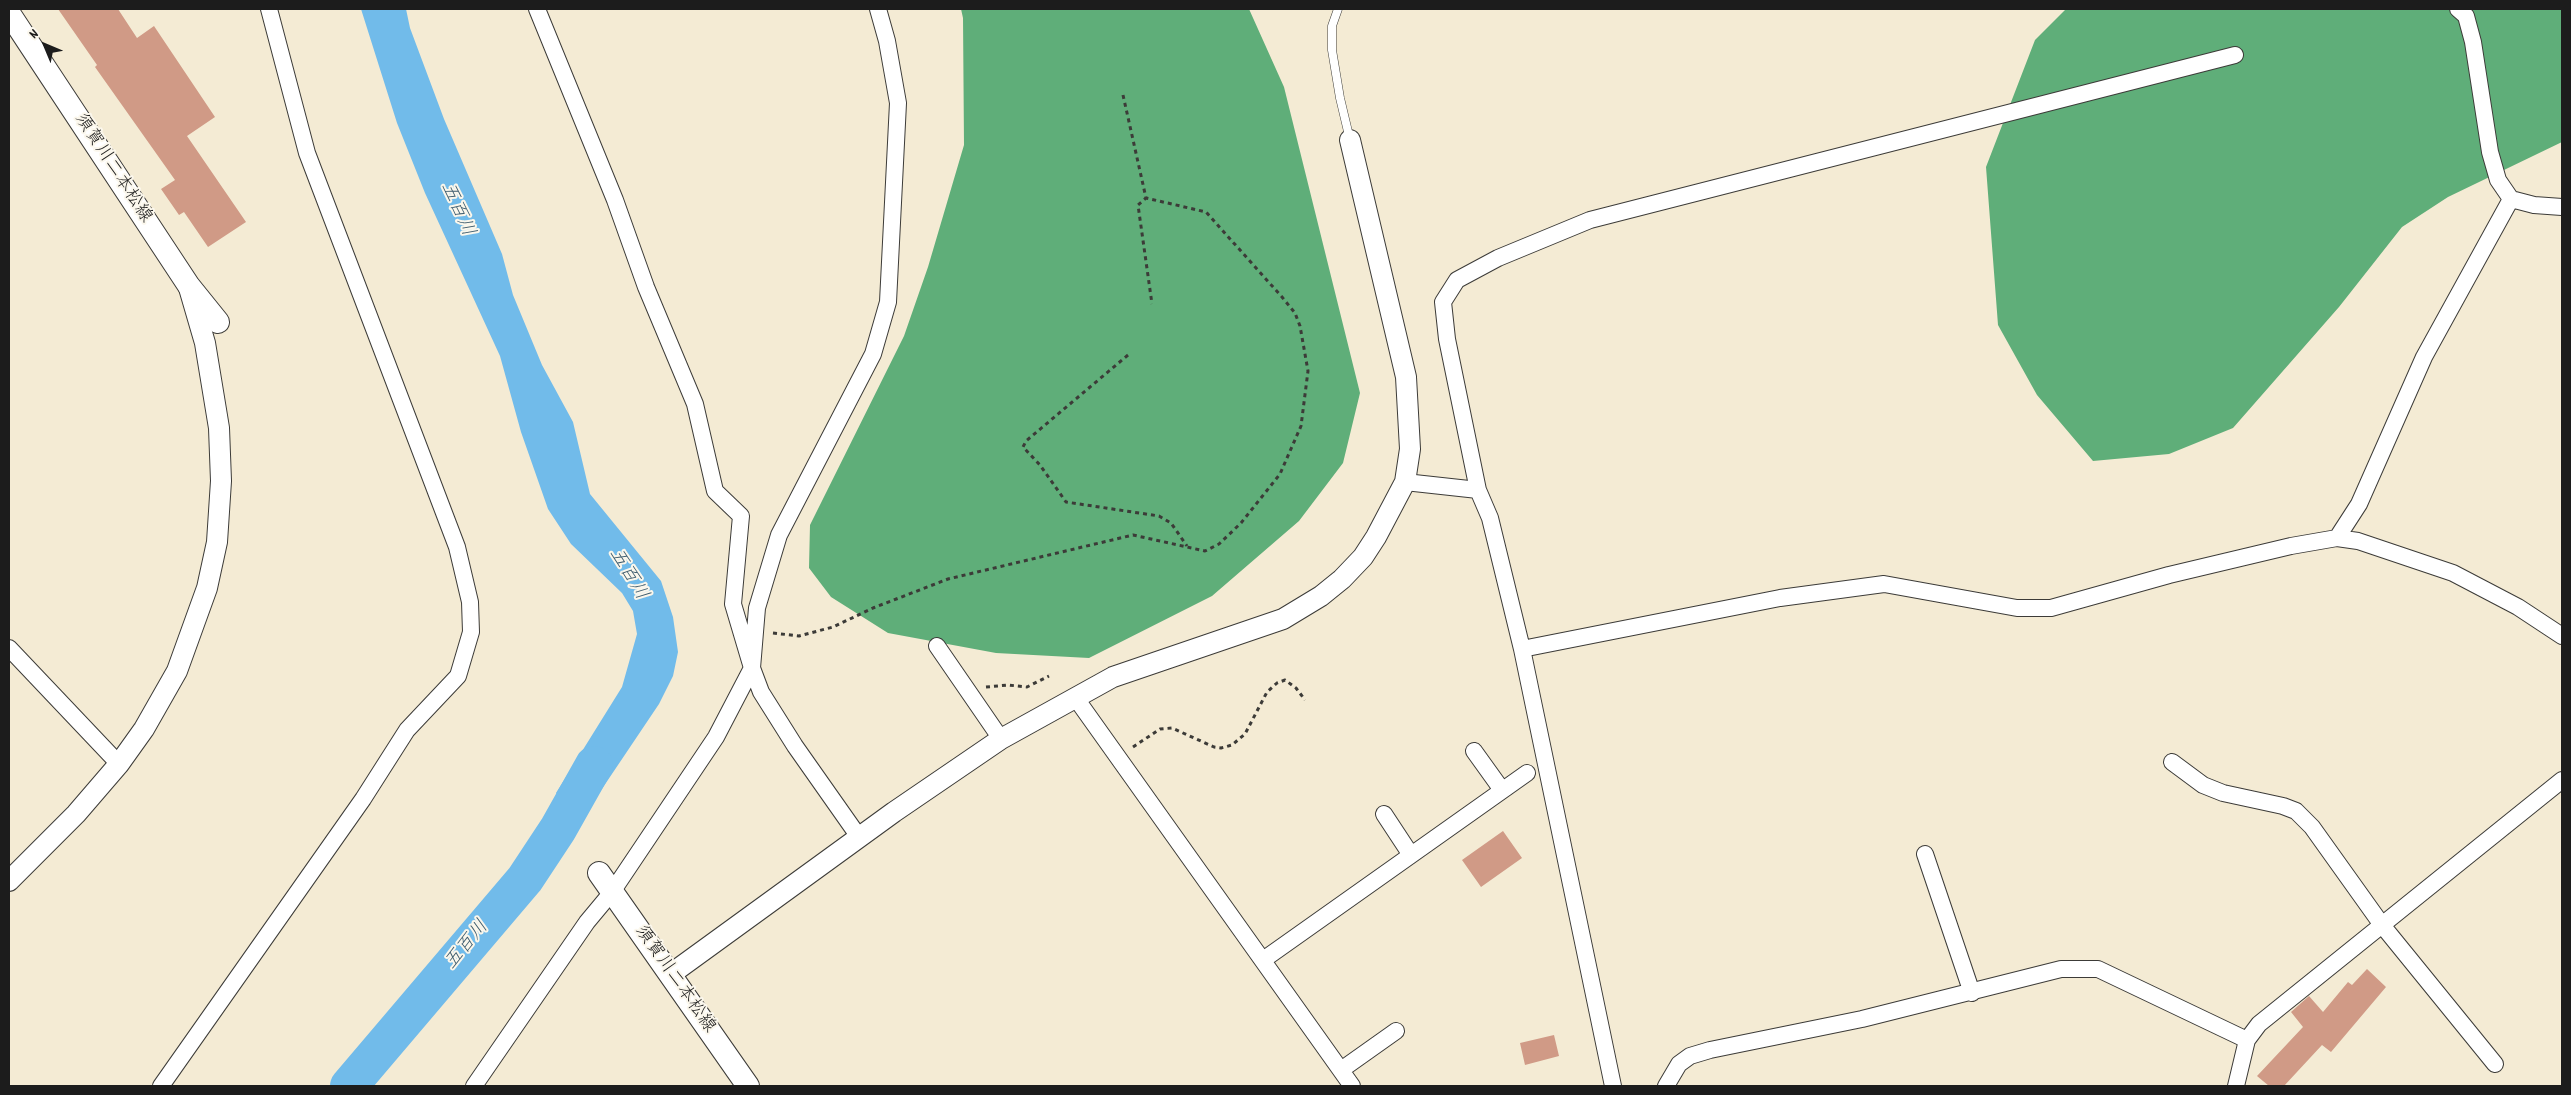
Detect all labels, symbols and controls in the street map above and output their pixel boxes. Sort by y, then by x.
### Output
north arrow [20,20,70,70]
text: N [25,25,44,44]
street label: 須賀川二本松線 [69,110,155,228]
water label: 五百川 [434,179,478,241]
water label: 五百川 [603,545,651,605]
water label: 五百川 [441,917,495,975]
street label: 須賀川二本松線 [629,922,719,1038]

